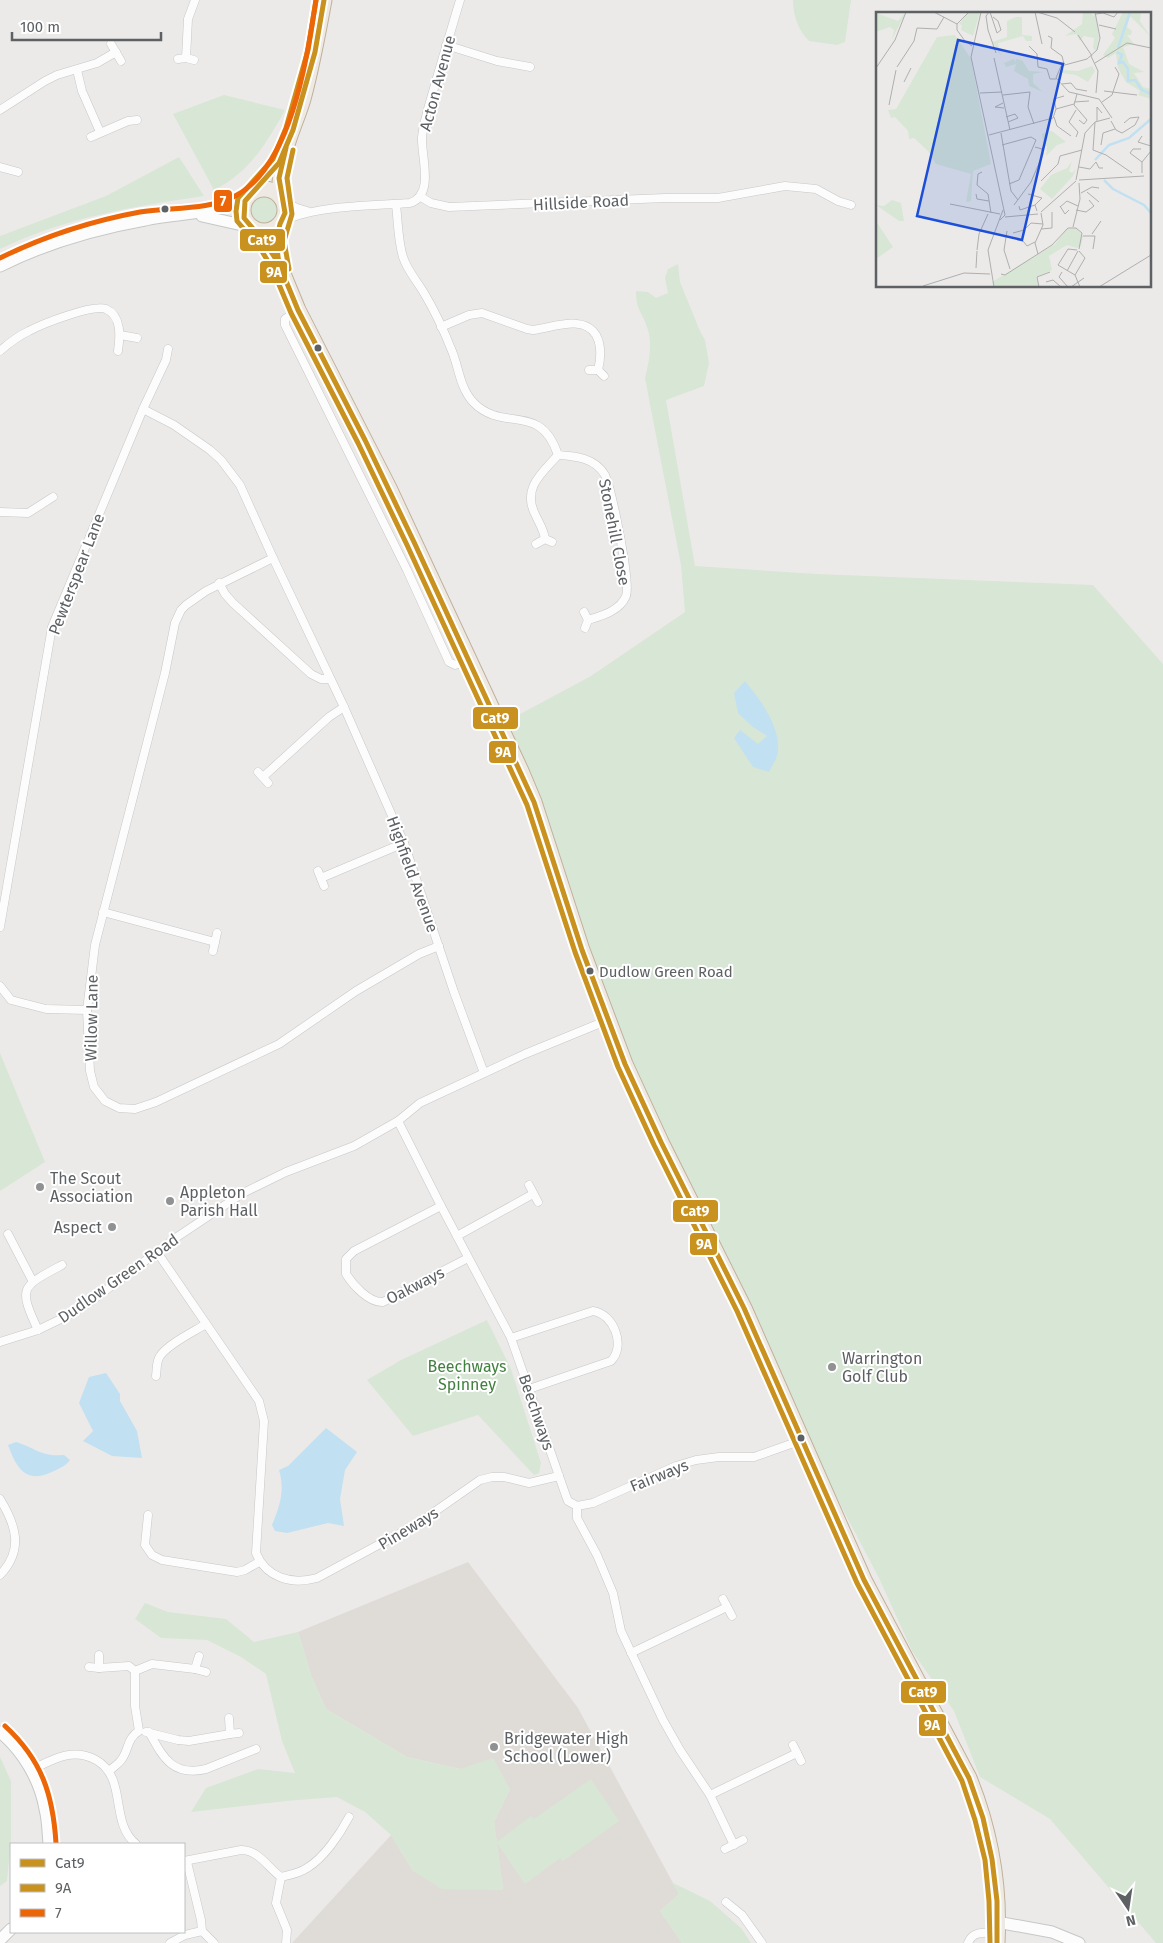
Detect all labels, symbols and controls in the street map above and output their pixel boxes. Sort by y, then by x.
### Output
scale bar [12,10,161,42]
inset map [876,12,1150,288]
text: 100 m [20,18,60,36]
street label: Acton Avenue [416,33,459,133]
line badge: 7 [213,189,233,213]
street label: Hillside Road [533,190,630,215]
text: 7 [220,193,227,210]
unlabelled marker [160,204,170,214]
line badge: Cat9 [239,228,286,252]
text: Cat9 [248,232,277,249]
line badge: 9A [259,260,288,284]
text: 9A [266,264,283,281]
unlabelled marker [313,343,323,353]
street label: Stonehill Close [595,477,634,587]
street label: Pewterspear Lane [45,511,108,638]
line badge: Cat9 [472,706,519,730]
text: Cat9 [481,710,510,727]
line badge: 9A [488,740,517,764]
text: 9A [495,744,512,761]
street label: Highfield Avenue [383,813,442,935]
place label: Dudlow Green Road [599,963,733,981]
marker: Dudlow Green Road [585,966,595,976]
street label: Willow Lane [81,974,102,1062]
place label: The Scout Association [50,1169,133,1206]
marker: The Scout Association [34,1181,46,1193]
place label: Appleton Parish Hall [180,1183,258,1220]
marker: Appleton Parish Hall [164,1195,176,1207]
line badge: Cat9 [672,1199,719,1223]
text: Cat9 [681,1203,710,1220]
place label: Aspect [54,1218,102,1237]
marker: Aspect [106,1221,118,1233]
street label: Dudlow Green Road [54,1230,182,1327]
line badge: 9A [689,1232,718,1256]
text: 9A [696,1236,713,1253]
street label: Oakways [383,1263,448,1308]
place label: Warrington Golf Club [842,1349,922,1386]
park label: Beechways Spinney [427,1357,507,1394]
marker: Warrington Golf Club [826,1361,838,1373]
street label: Beechways [515,1372,558,1453]
unlabelled marker [796,1433,806,1443]
street label: Fairways [627,1455,691,1496]
street label: Pineways [375,1503,442,1554]
line badge: Cat9 [900,1680,947,1704]
text: Cat9 [909,1684,938,1701]
line badge: 9A [918,1713,947,1737]
text: 9A [924,1717,941,1734]
place label: Bridgewater High School (Lower) [504,1729,629,1766]
marker: Bridgewater High School (Lower) [488,1741,500,1753]
legend [10,1843,185,1933]
text: Cat9 [55,1854,85,1872]
text: 9A [55,1879,72,1897]
north arrow [1103,1883,1153,1933]
text: 7 [55,1904,62,1922]
text: N [1124,1911,1137,1930]

